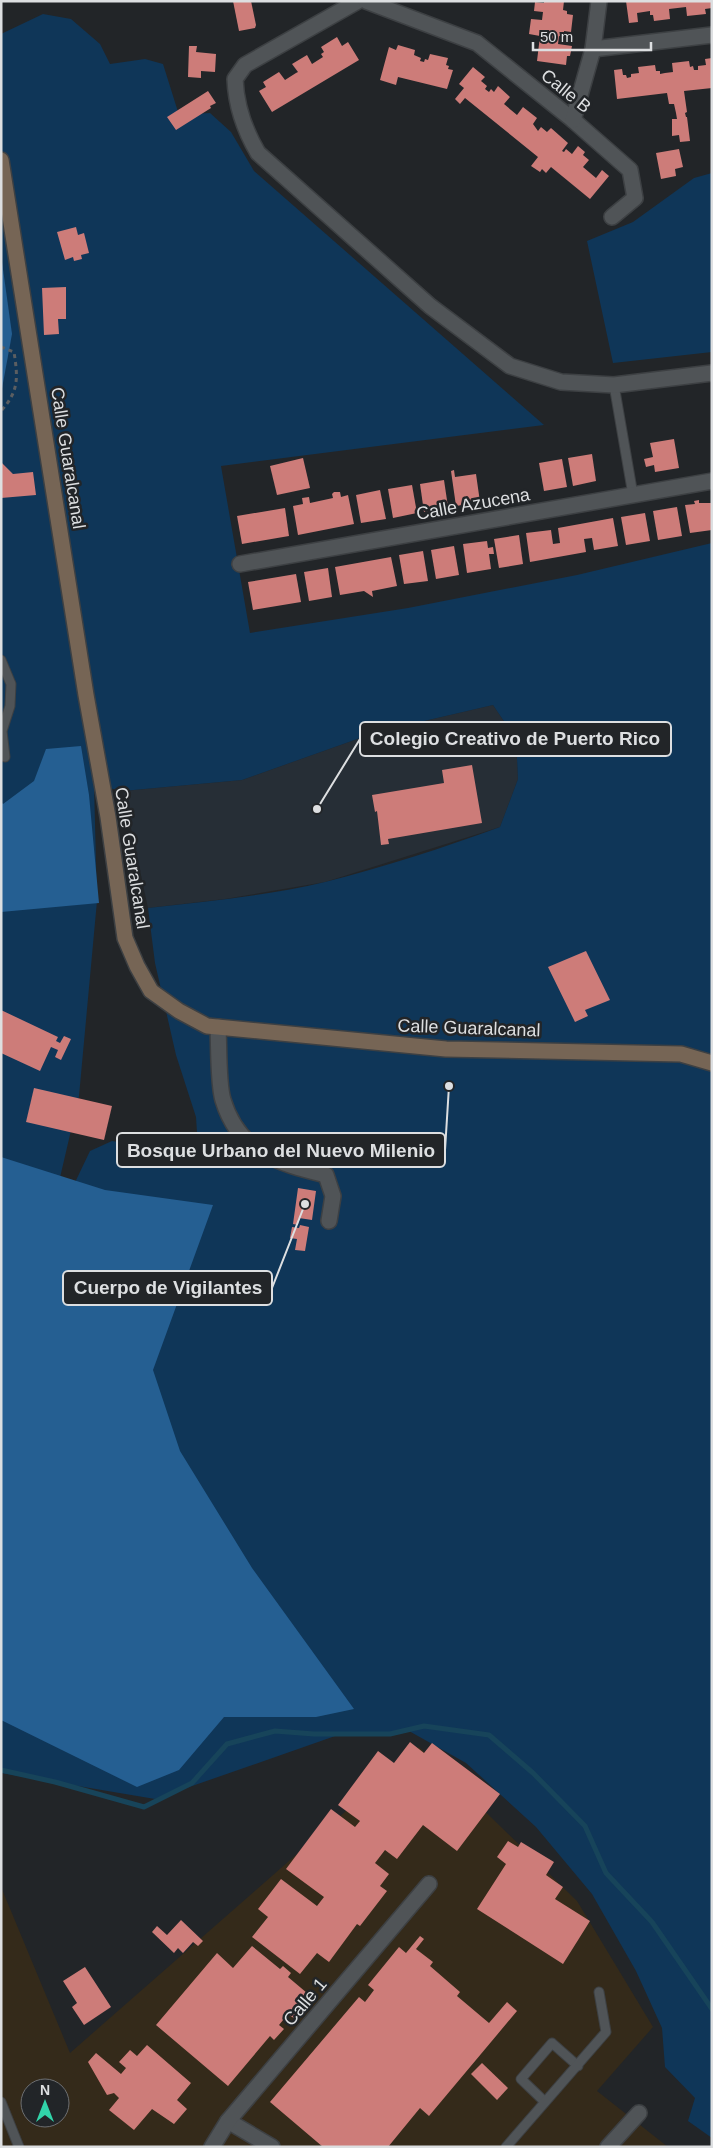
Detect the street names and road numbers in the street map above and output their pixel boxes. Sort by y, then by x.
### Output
street label: Calle B [537,65,595,117]
street label: Calle Guaralcanal [47,386,89,530]
street label: Calle Azucena [415,484,532,524]
street label: Calle Guaralcanal [111,786,153,930]
street label: Calle Guaralcanal [397,1016,541,1040]
street label: Calle 1 [279,1974,331,2030]

